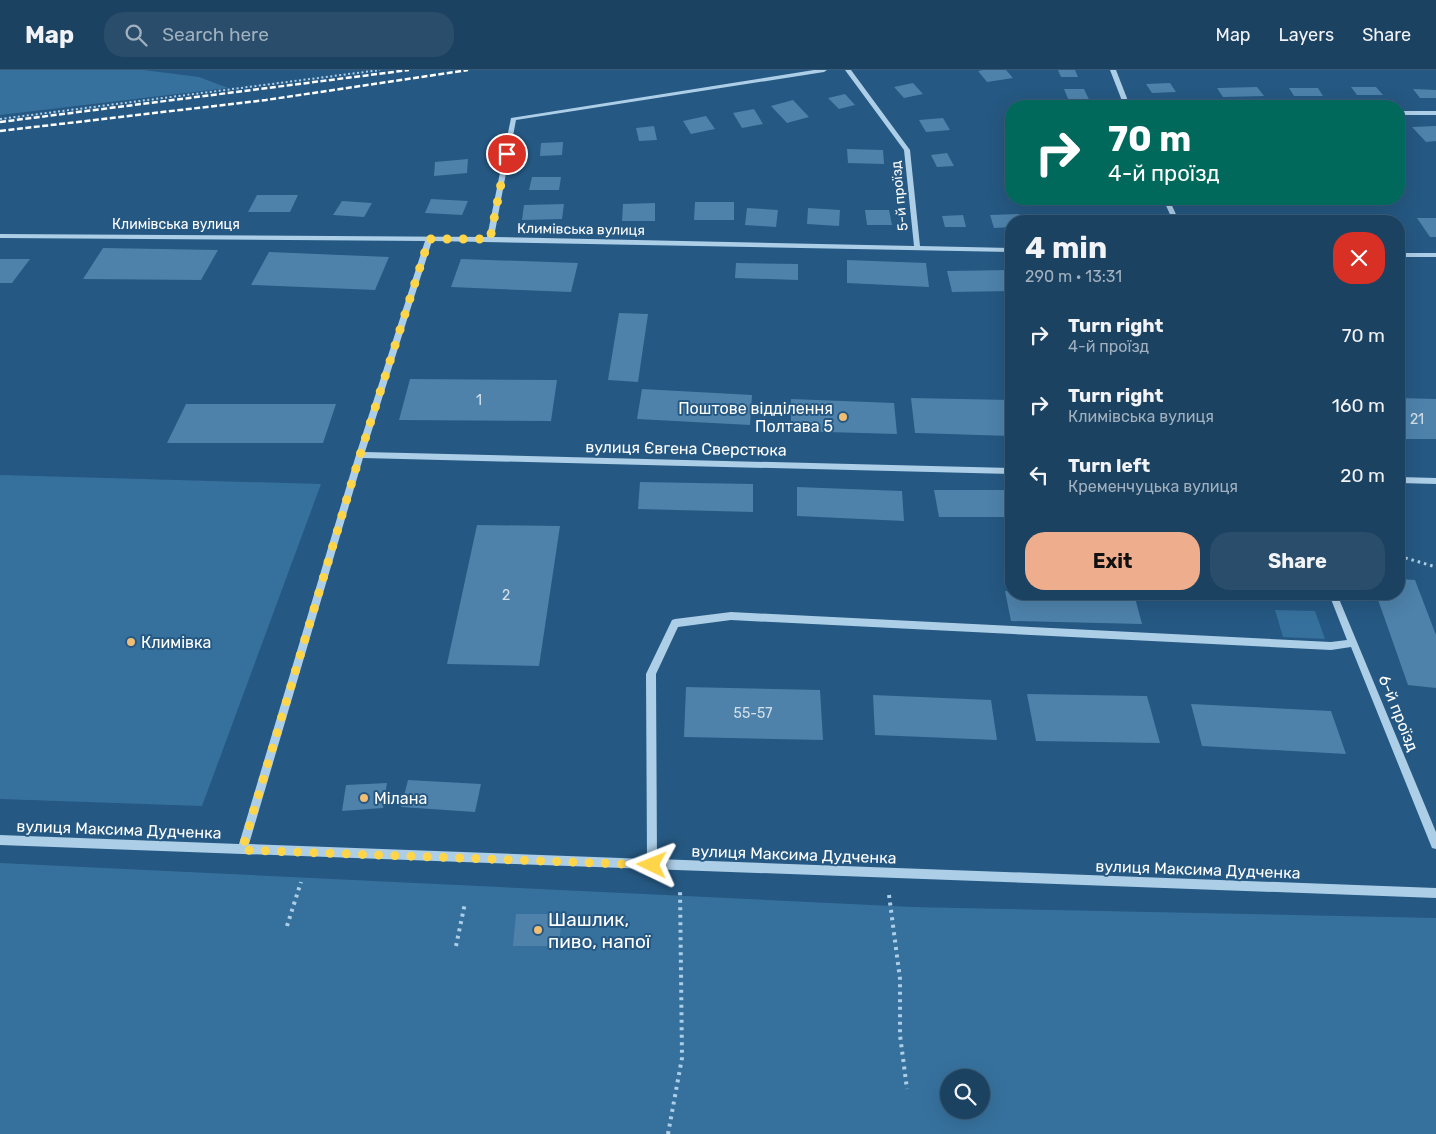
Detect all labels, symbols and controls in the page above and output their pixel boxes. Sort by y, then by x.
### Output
search box [104,12,454,57]
text: Map [25,21,74,49]
icon: search [122,21,150,49]
text: Search here [162,23,269,46]
text: Map [1216,24,1251,46]
text: Layers [1279,24,1334,46]
text: Share [1362,24,1411,46]
text: 70 m [1108,118,1191,160]
icon: right [1025,120,1090,185]
pin [486,133,528,175]
icon: arrive [493,140,521,168]
street label: 5-й проїзд [887,160,912,232]
text: 4-й проїзд [1108,160,1220,187]
street label: Климівська вулиця [112,216,240,233]
street label: Климівська вулиця [517,220,645,239]
text: 4 min [1025,230,1107,266]
button: close [1333,232,1385,284]
text: 290 m · 13:31 [1025,267,1122,286]
text: Turn right [1068,314,1163,337]
icon: right [1025,321,1053,349]
text: 70 m [1342,324,1385,347]
text: 4-й проїзд [1068,337,1149,356]
text: Turn right [1068,384,1163,407]
icon: right [1025,391,1053,419]
house number: 1 [476,392,482,409]
text: 160 m [1332,394,1385,417]
place label: Поштове відділення Полтава 5 [678,399,833,436]
text: Климівська вулиця [1068,407,1214,426]
marker: Поштове відділення Полтава 5 [837,411,849,423]
house number: 21 [1410,411,1424,428]
street label: вулиця Євгена Сверстюка [585,437,787,460]
text: Turn left [1068,454,1150,477]
icon: left [1025,461,1053,489]
text: 20 m [1340,464,1385,487]
text: Кременчуцька вулиця [1068,477,1238,496]
button: Exit [1025,532,1200,590]
button: Share [1210,532,1385,590]
house number: 2 [502,587,510,604]
place label: Климівка [141,633,211,652]
marker: Климівка [125,636,137,648]
street label: 6-й проїзд [1375,672,1423,755]
house number: 55-57 [734,705,772,722]
place label: Мілана [374,789,427,808]
marker: Мілана [358,792,370,804]
street label: вулиця Максима Дудченка [16,816,222,843]
position arrow [625,838,677,890]
street label: вулиця Максима Дудченка [691,841,897,868]
street label: вулиця Максима Дудченка [1095,856,1301,883]
place label: Шашлик, пиво, напої [548,908,651,953]
marker: Шашлик, пиво, напої [532,924,544,936]
map controls [940,1069,990,1119]
button: search [940,1069,990,1119]

